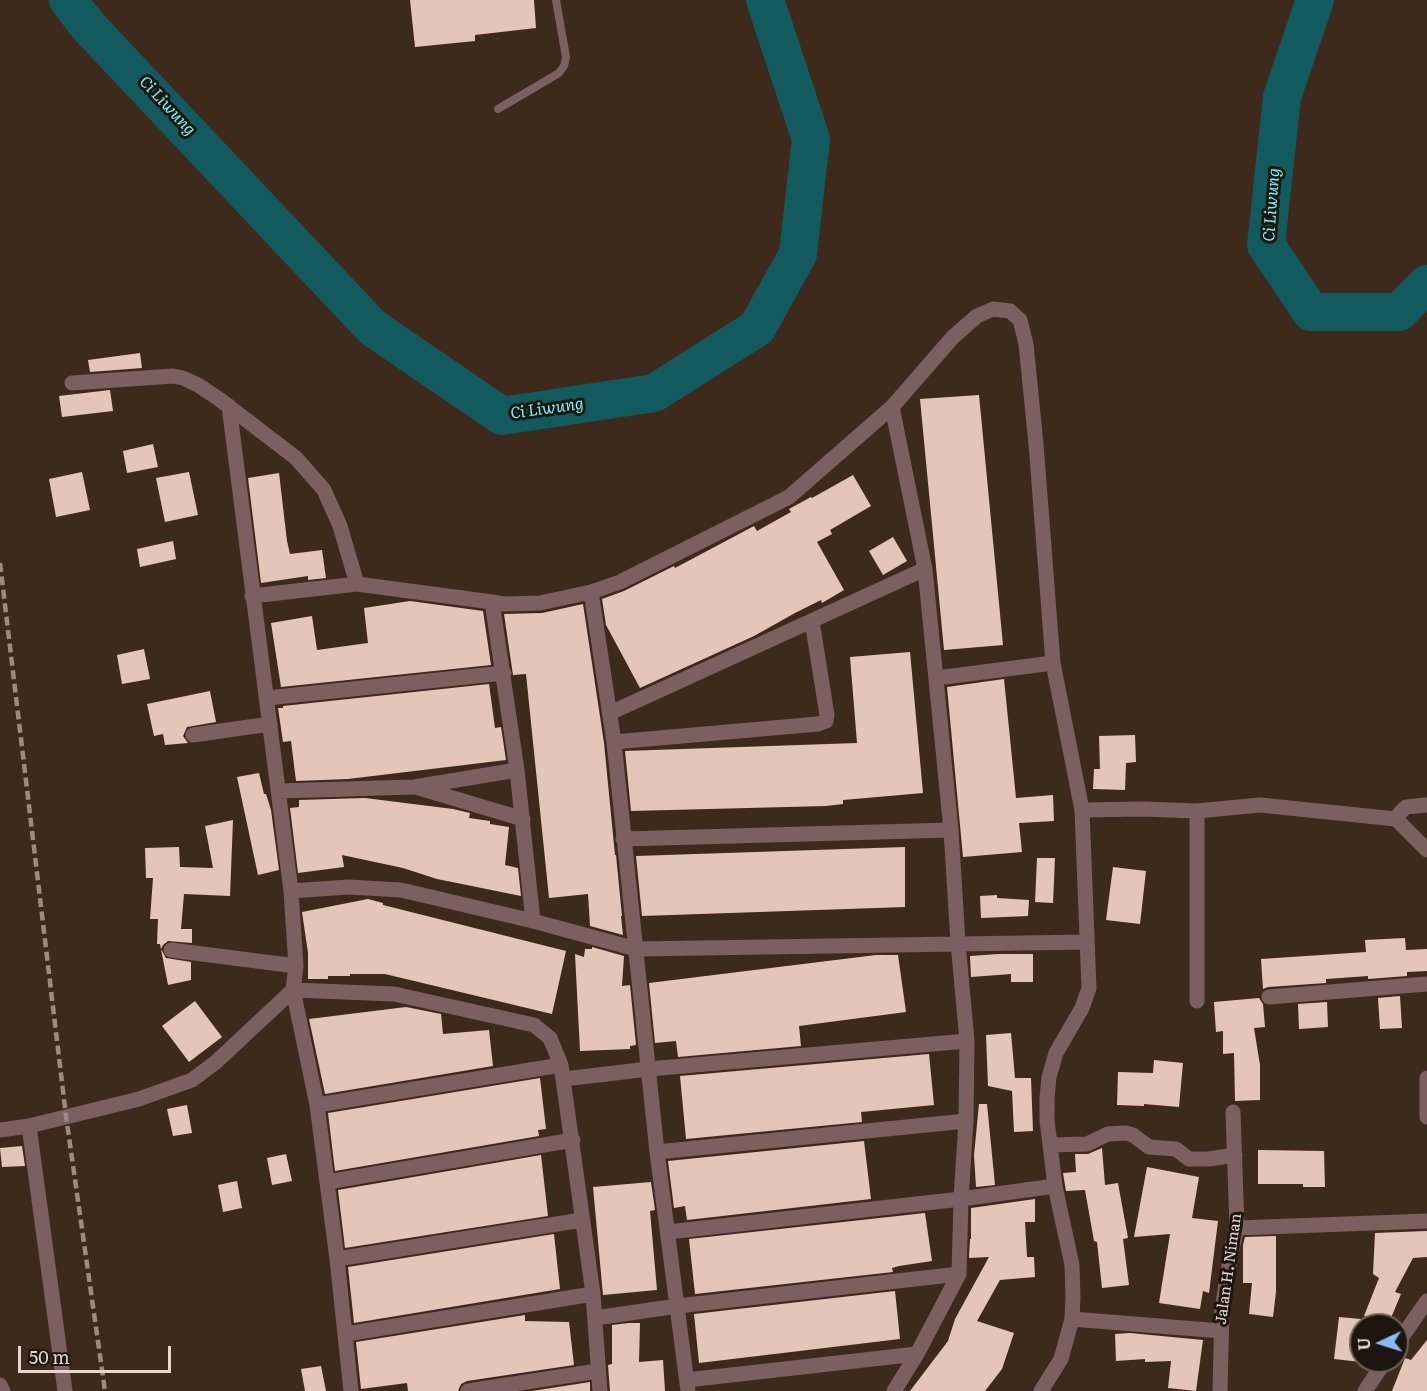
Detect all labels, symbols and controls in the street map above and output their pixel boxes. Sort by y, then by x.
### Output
water label: Ci Liwung [135,73,199,139]
water label: Ci Liwung [1260,168,1284,242]
water label: Ci Liwung [509,394,585,424]
street label: Jalan H. Niman [1212,1212,1246,1326]
north arrow [1349,1313,1409,1373]
scale bar [21,1334,174,1372]
text: U [1351,1337,1375,1351]
text: 50 m [29,1343,70,1370]

